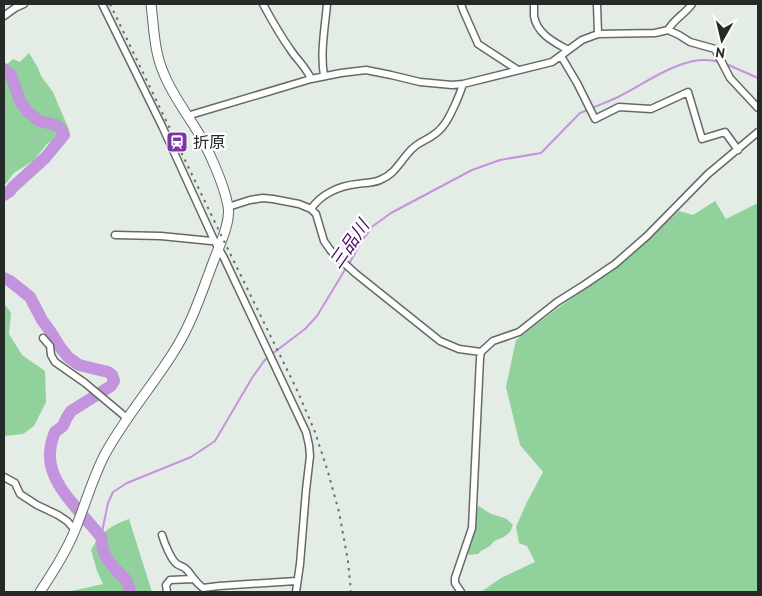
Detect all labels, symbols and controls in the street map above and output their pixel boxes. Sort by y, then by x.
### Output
north arrow [697,15,747,65]
text: N [714,43,726,62]
station icon: 折原 [165,130,189,154]
place label: 折原 [193,132,225,152]
water label: 三品川 [324,214,375,273]

